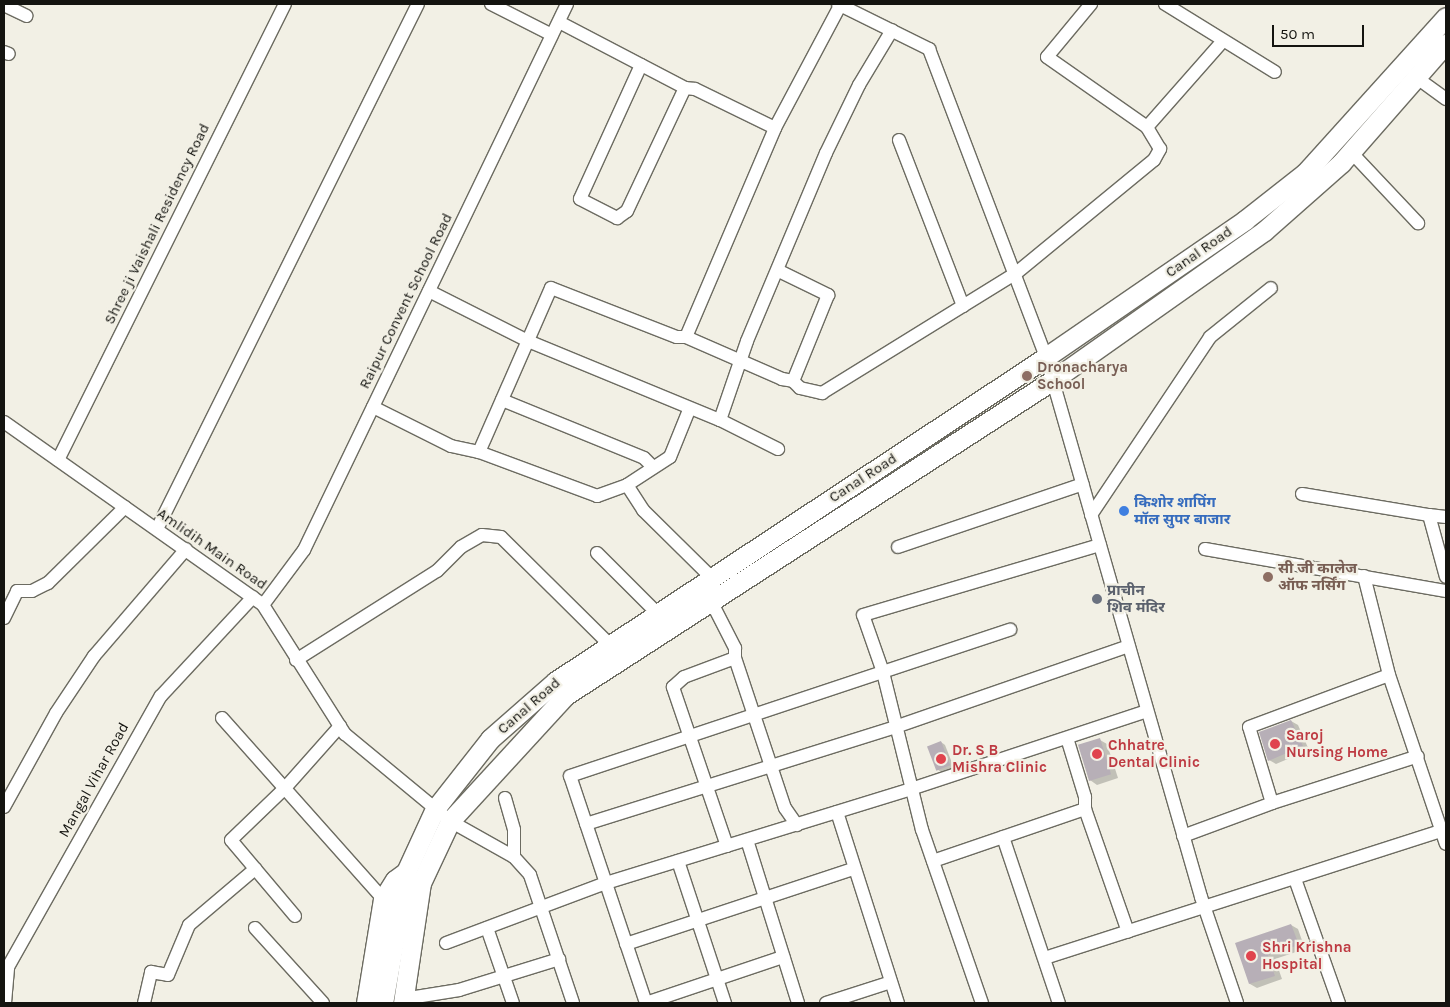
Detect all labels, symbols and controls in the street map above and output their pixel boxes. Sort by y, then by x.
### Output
scale bar [1275,15,1368,47]
text: 50 m [1280,25,1315,43]
street label: Shree ji Vaishali Residency Road [100,121,214,327]
street label: Raipur Convent School Road [356,210,456,392]
street label: Canal Road [1162,223,1236,281]
place label: Dronacharya School [1037,358,1128,393]
marker: Dronacharya School [1021,370,1033,382]
street label: Canal Road [826,449,900,507]
place label: किशोर शापिंग मॉल सुपर बाजार [1134,493,1230,528]
street label: Amlidih Main Road [154,504,270,594]
marker: किशोर शापिंग मॉल सुपर बाजार [1118,505,1130,517]
place label: सी जी कालेज ऑफ नर्सिंग [1278,559,1357,594]
marker: सी जी कालेज ऑफ नर्सिंग [1262,571,1274,583]
place label: प्राचीन शिव मंदिर [1107,581,1165,616]
marker: प्राचीन शिव मंदिर [1091,593,1103,605]
street label: Canal Road [494,674,564,738]
street label: Mangal Vihar Road [55,720,133,840]
place label: Saroj Nursing Home [1286,726,1388,761]
place label: Chhatre Dental Clinic [1108,736,1200,771]
marker: Saroj Nursing Home [1268,737,1282,751]
place label: Dr. S B Mishra Clinic [952,741,1047,776]
marker: Chhatre Dental Clinic [1090,747,1104,761]
marker: Dr. S B Mishra Clinic [934,752,948,766]
place label: Shri Krishna Hospital [1262,938,1352,973]
marker: Shri Krishna Hospital [1244,949,1258,963]

